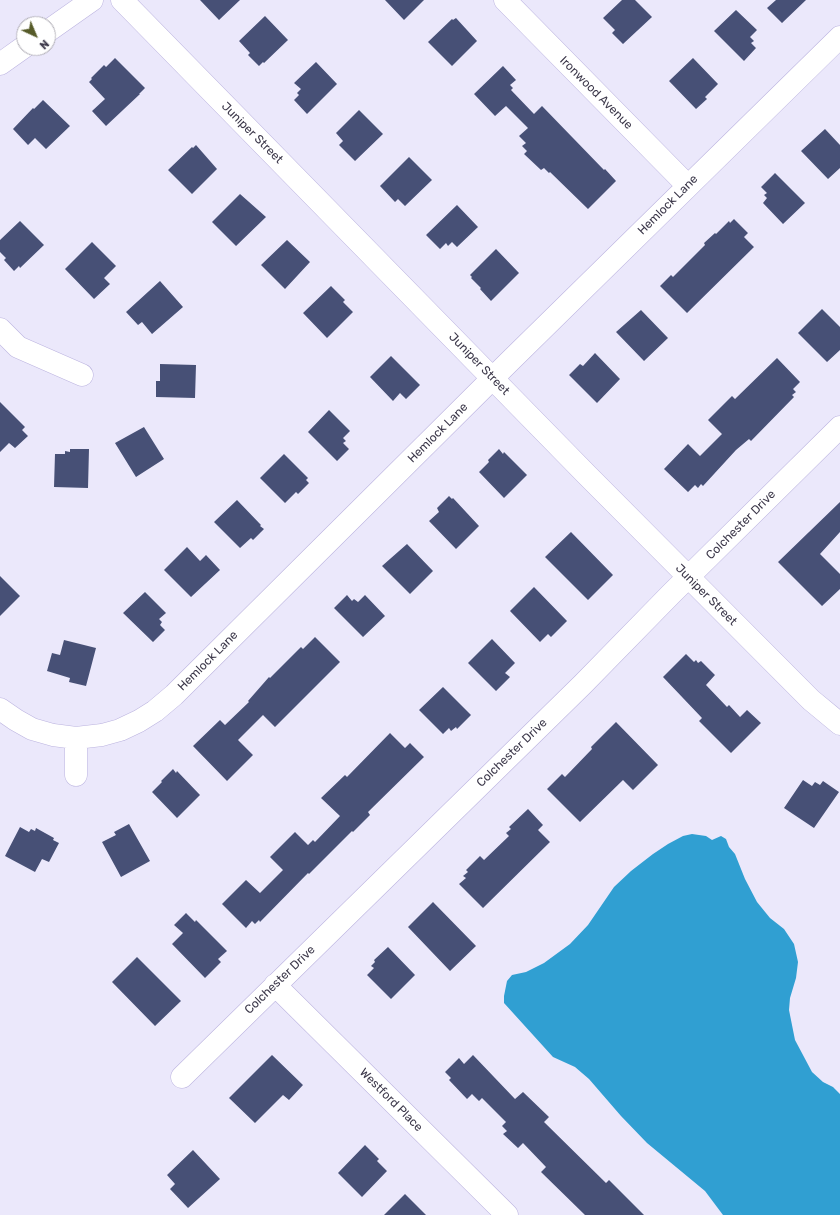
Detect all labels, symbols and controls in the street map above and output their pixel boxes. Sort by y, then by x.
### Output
north arrow [16,16,56,56]
text: N [37,37,51,52]
street label: Ironwood Avenue [557,54,635,132]
street label: Juniper Street [218,99,286,167]
street label: Hemlock Lane [635,172,701,238]
street label: Juniper Street [446,330,512,398]
street label: Hemlock Lane [405,400,471,466]
street label: Colchester Drive [703,487,779,563]
street label: Juniper Street [672,561,740,629]
street label: Hemlock Lane [175,628,241,694]
street label: Colchester Drive [474,716,550,790]
street label: Colchester Drive [242,943,318,1017]
street label: Westford Place [356,1065,426,1135]

